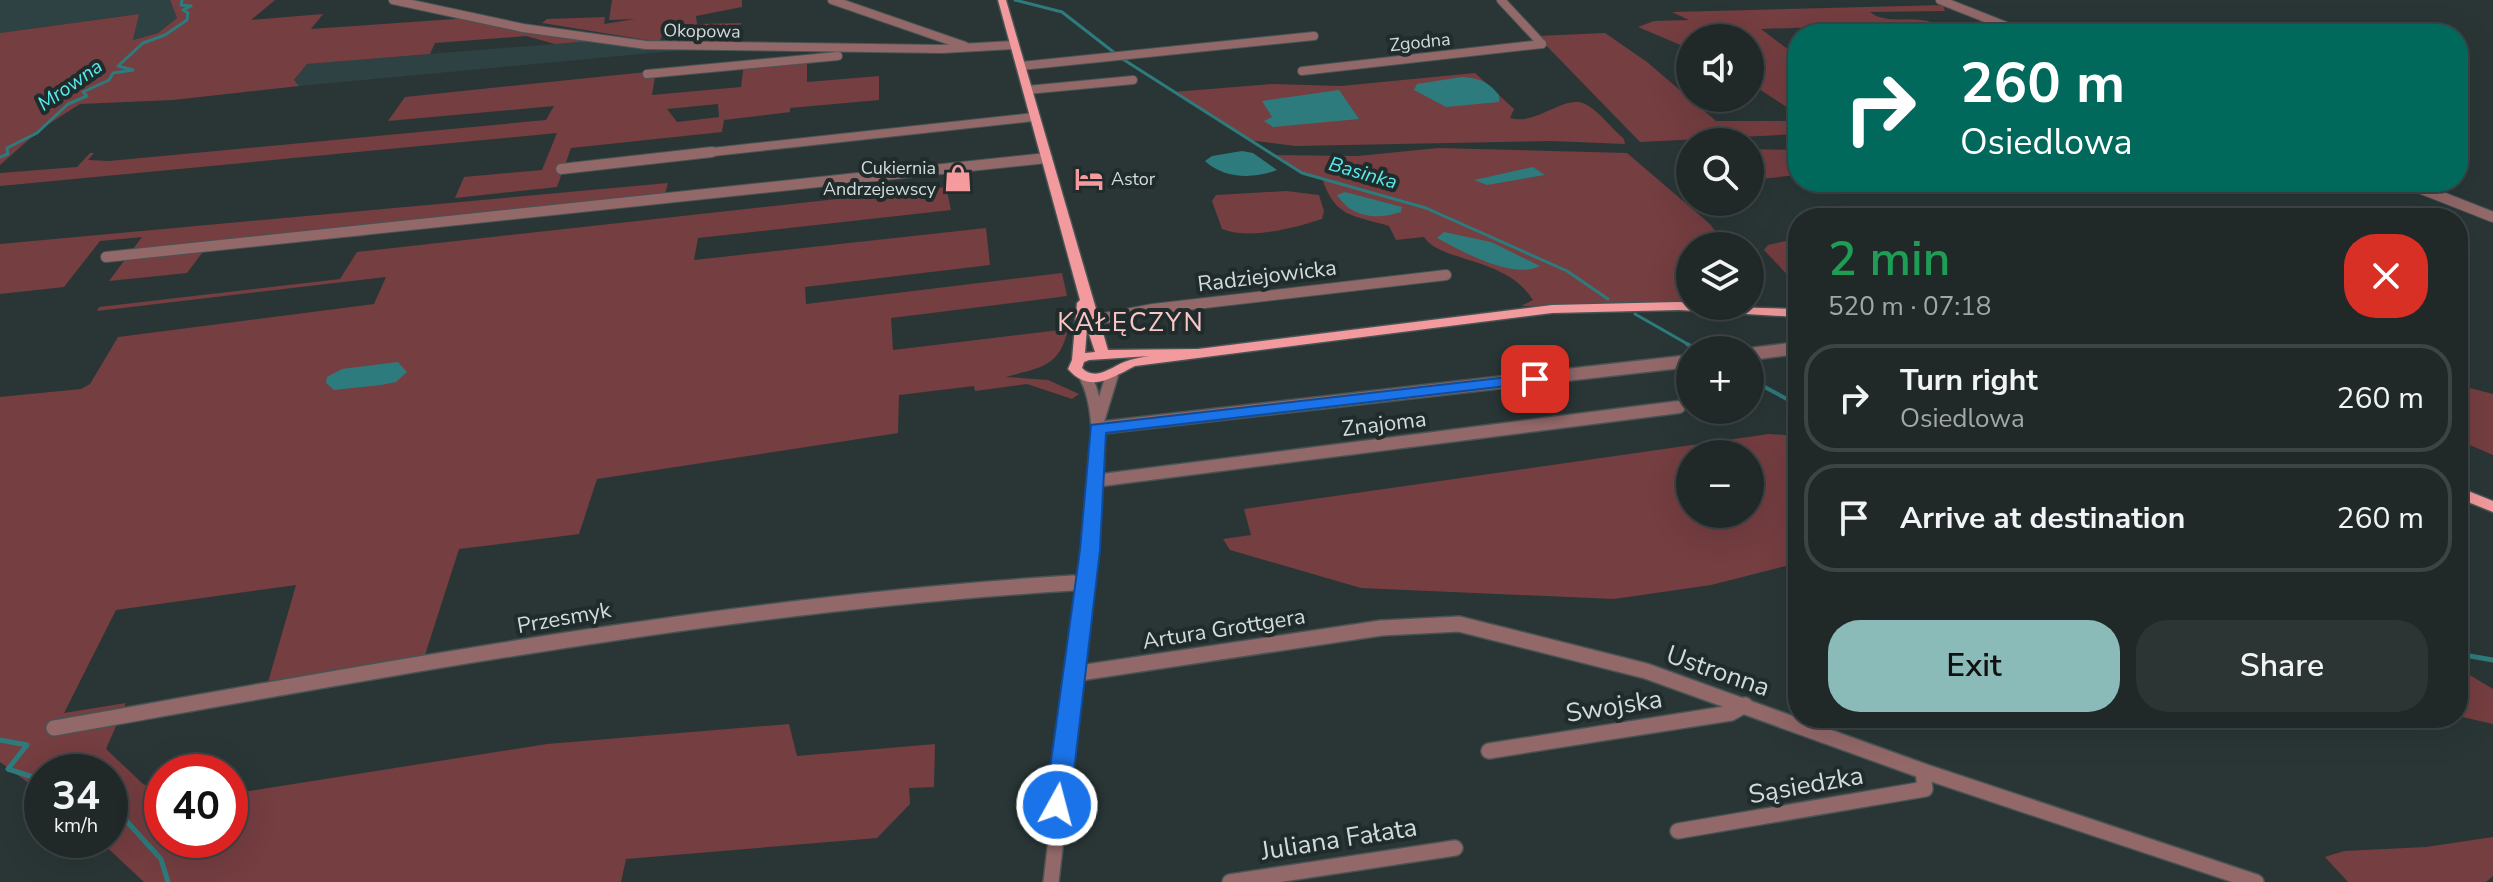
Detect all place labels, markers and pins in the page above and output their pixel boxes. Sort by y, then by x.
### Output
place label: Cukiernia Andrzejewscy [823,156,937,201]
shop icon: Cukiernia Andrzejewscy [943,163,973,193]
hotel icon: Astor [1074,164,1104,194]
place label: Astor [1111,167,1156,191]
pin [1501,345,1569,413]

